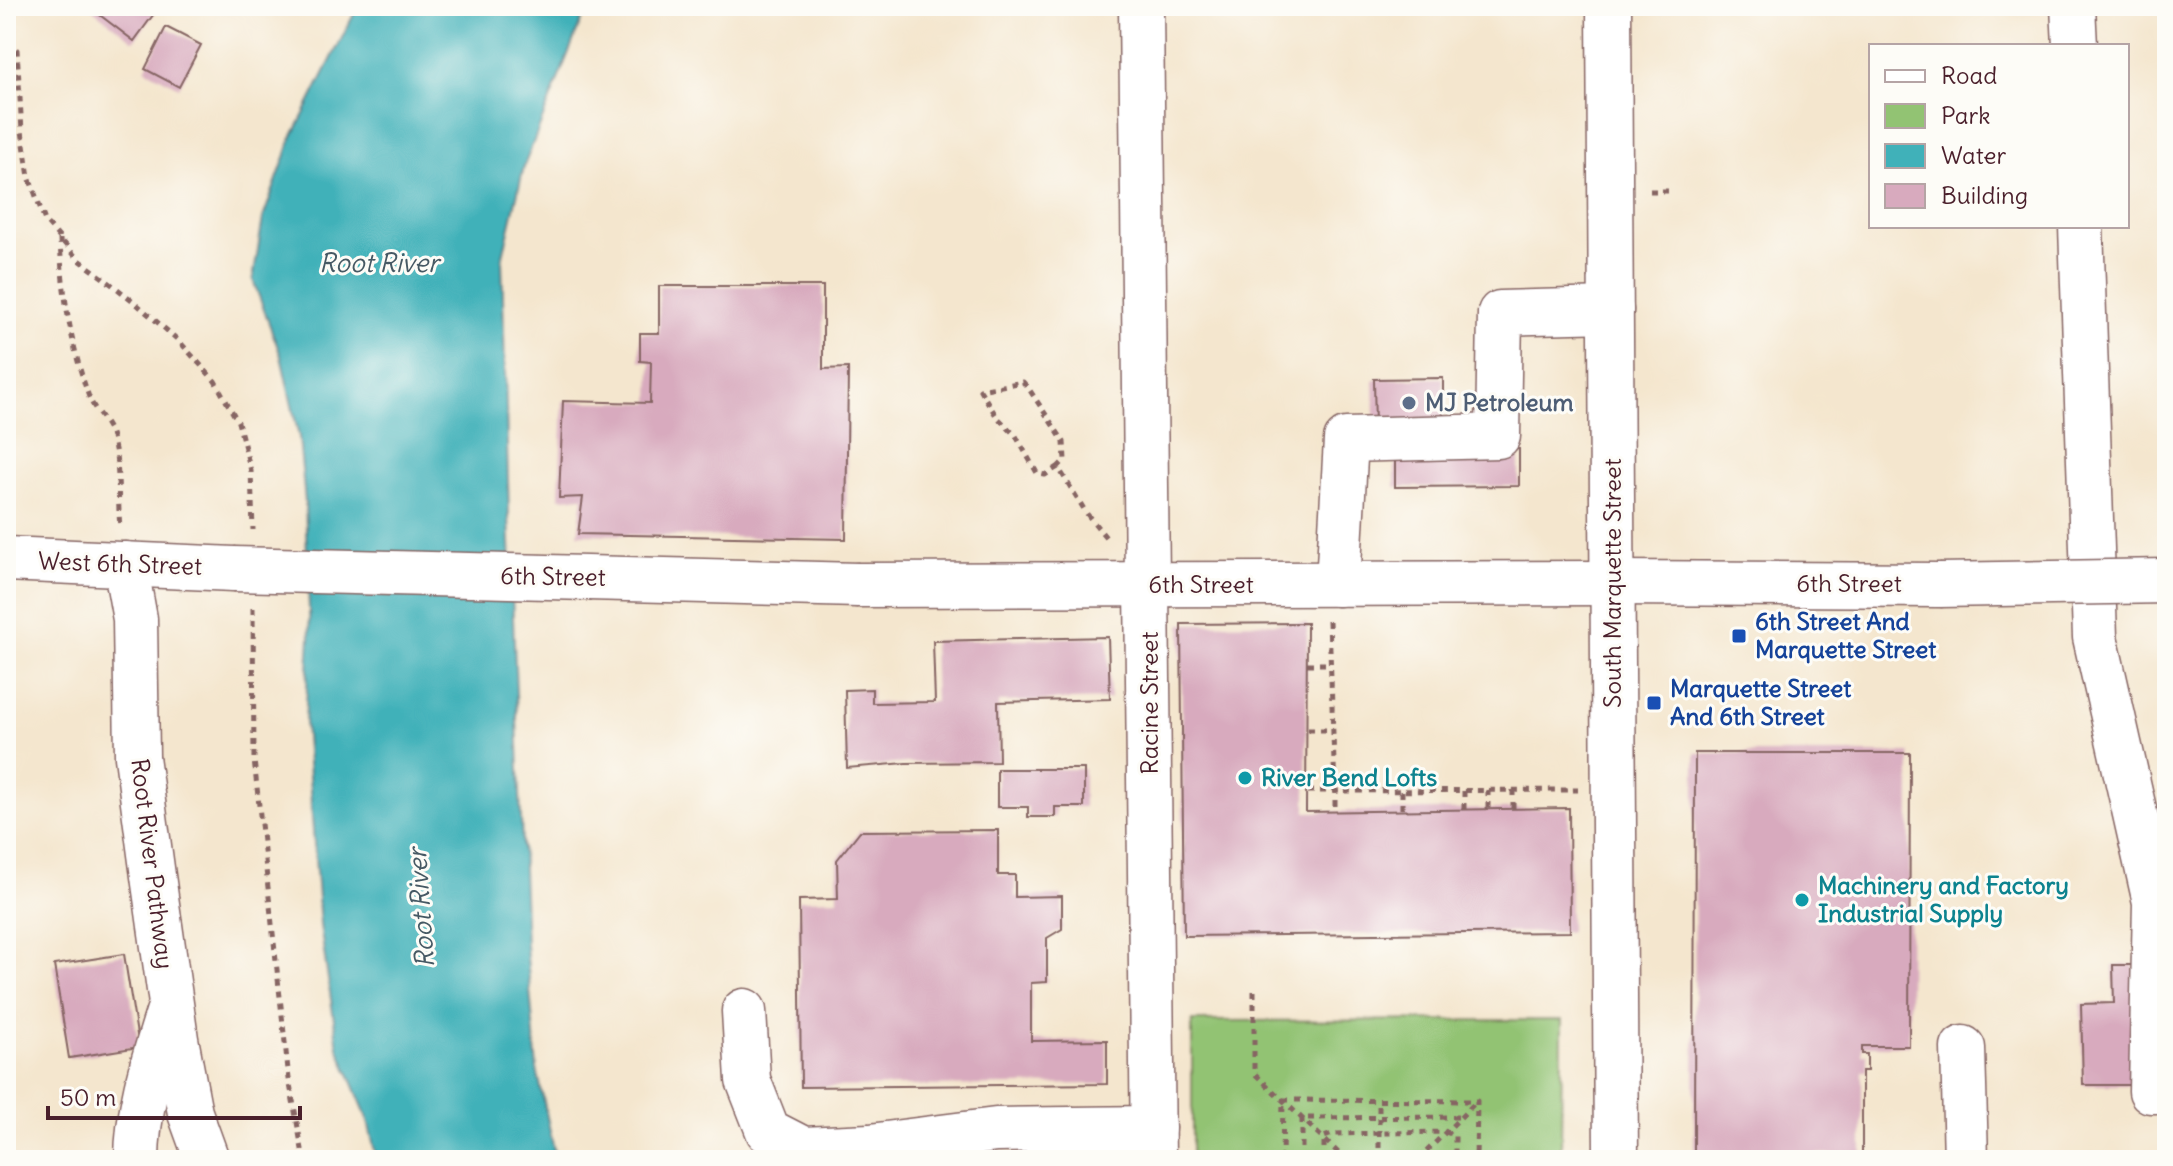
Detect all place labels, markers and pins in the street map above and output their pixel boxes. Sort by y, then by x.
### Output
place label: MJ Petroleum [1425,387,1574,417]
marker: MJ Petroleum [1400,394,1418,412]
place label: 6th Street And Marquette Street [1755,606,1937,664]
marker: 6th Street And Marquette Street [1730,627,1748,645]
place label: Marquette Street And 6th Street [1670,673,1852,731]
marker: Marquette Street And 6th Street [1645,694,1663,712]
place label: River Bend Lofts [1261,762,1437,792]
marker: River Bend Lofts [1236,769,1254,787]
place label: Machinery and Factory Industrial Supply [1818,870,2069,928]
marker: Machinery and Factory Industrial Supply [1793,891,1811,909]

